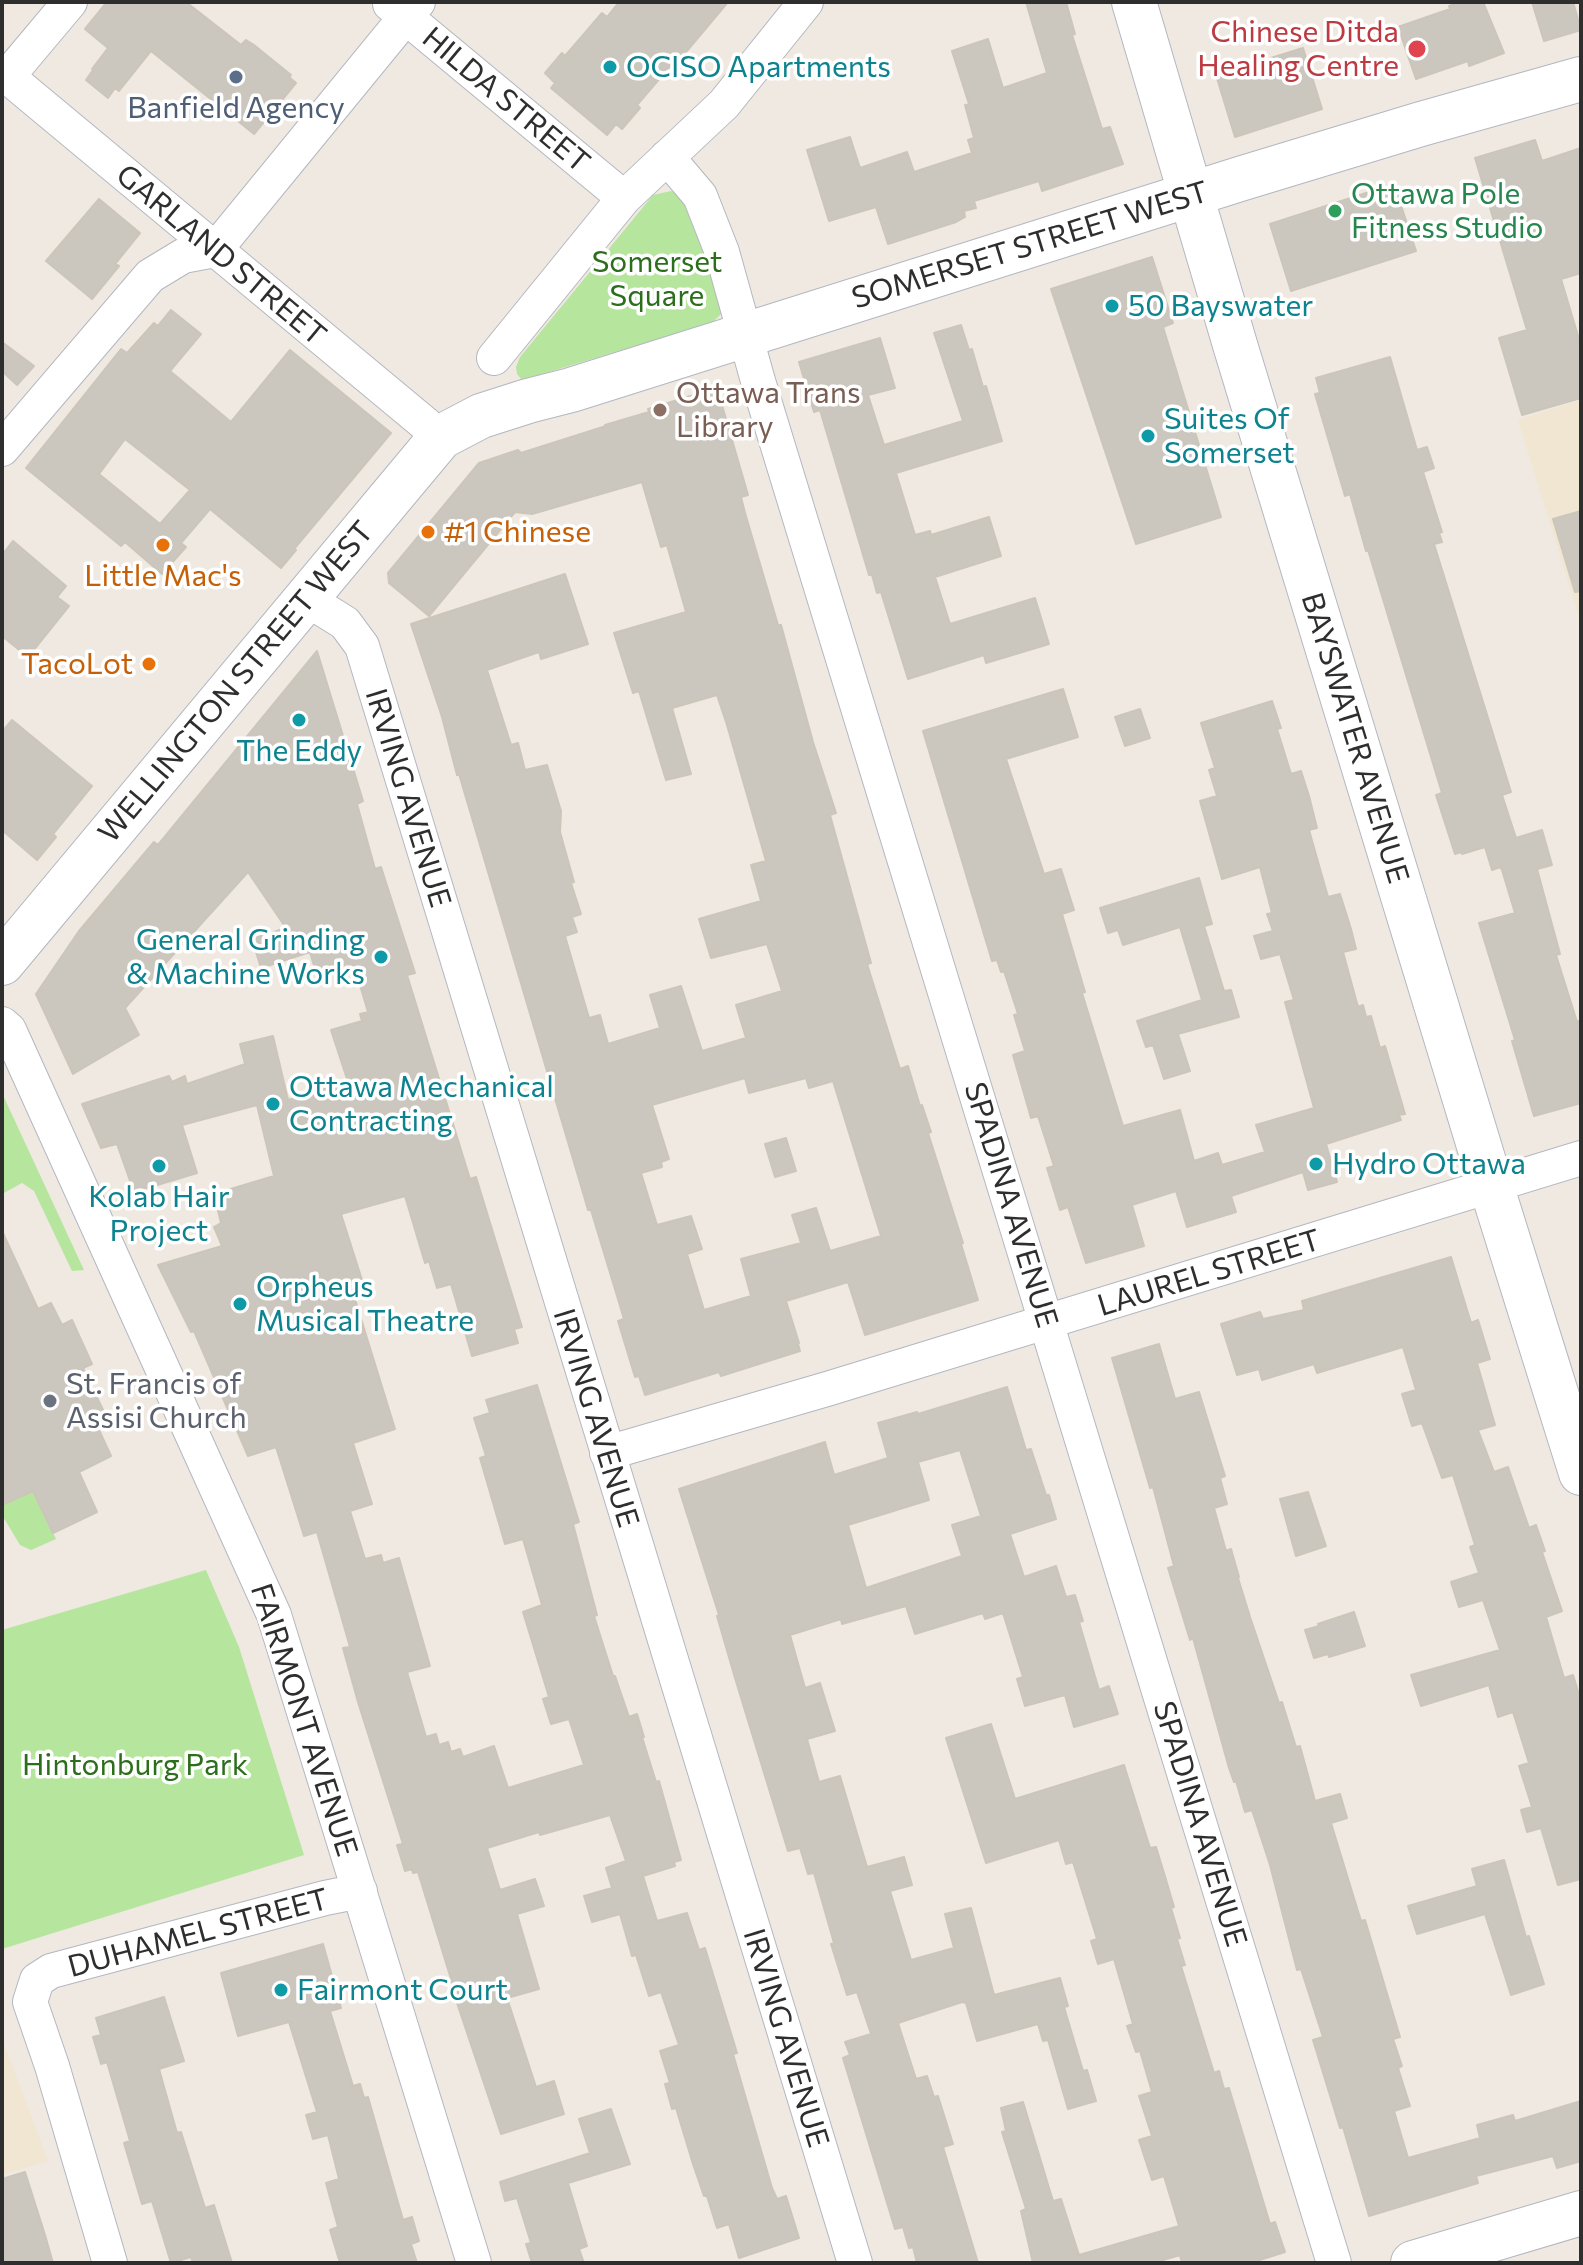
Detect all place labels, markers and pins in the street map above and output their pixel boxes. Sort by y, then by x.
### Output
place label: Chinese Ditda Healing Centre [1197,14,1399,84]
marker: Chinese Ditda Healing Centre [1406,38,1428,60]
place label: OCISO Apartments [626,49,891,85]
marker: OCISO Apartments [601,58,619,76]
marker: Banfield Agency [227,68,245,86]
place label: Banfield Agency [127,90,345,126]
place label: Ottawa Pole Fitness Studio [1351,176,1544,246]
marker: Ottawa Pole Fitness Studio [1326,202,1344,220]
place label: 50 Bayswater [1128,288,1313,324]
marker: 50 Bayswater [1103,297,1121,315]
place label: Ottawa Trans Library [676,375,861,446]
marker: Ottawa Trans Library [651,401,669,419]
place label: Suites Of Somerset [1164,401,1295,472]
marker: Suites Of Somerset [1139,427,1157,445]
place label: #1 Chinese [444,514,591,550]
marker: #1 Chinese [419,523,437,541]
marker: Little Mac's [154,536,172,554]
place label: Little Mac's [84,558,242,594]
place label: TacoLot [21,646,133,682]
marker: TacoLot [140,655,158,673]
marker: The Eddy [290,711,308,729]
place label: The Eddy [236,733,362,769]
place label: General Grinding & Machine Works [126,922,365,992]
marker: General Grinding & Machine Works [372,948,390,966]
place label: Ottawa Mechanical Contracting [289,1069,554,1140]
marker: Ottawa Mechanical Contracting [264,1095,282,1113]
place label: Hydro Ottawa [1332,1146,1526,1182]
marker: Hydro Ottawa [1307,1155,1325,1173]
marker: Kolab Hair Project [150,1157,168,1175]
place label: Kolab Hair Project [88,1179,230,1250]
place label: Orpheus Musical Theatre [256,1269,474,1340]
marker: Orpheus Musical Theatre [231,1295,249,1313]
place label: St. Francis of Assisi Church [66,1366,247,1436]
marker: St. Francis of Assisi Church [41,1392,59,1410]
place label: Fairmont Court [297,1972,508,2008]
marker: Fairmont Court [272,1981,290,1999]

